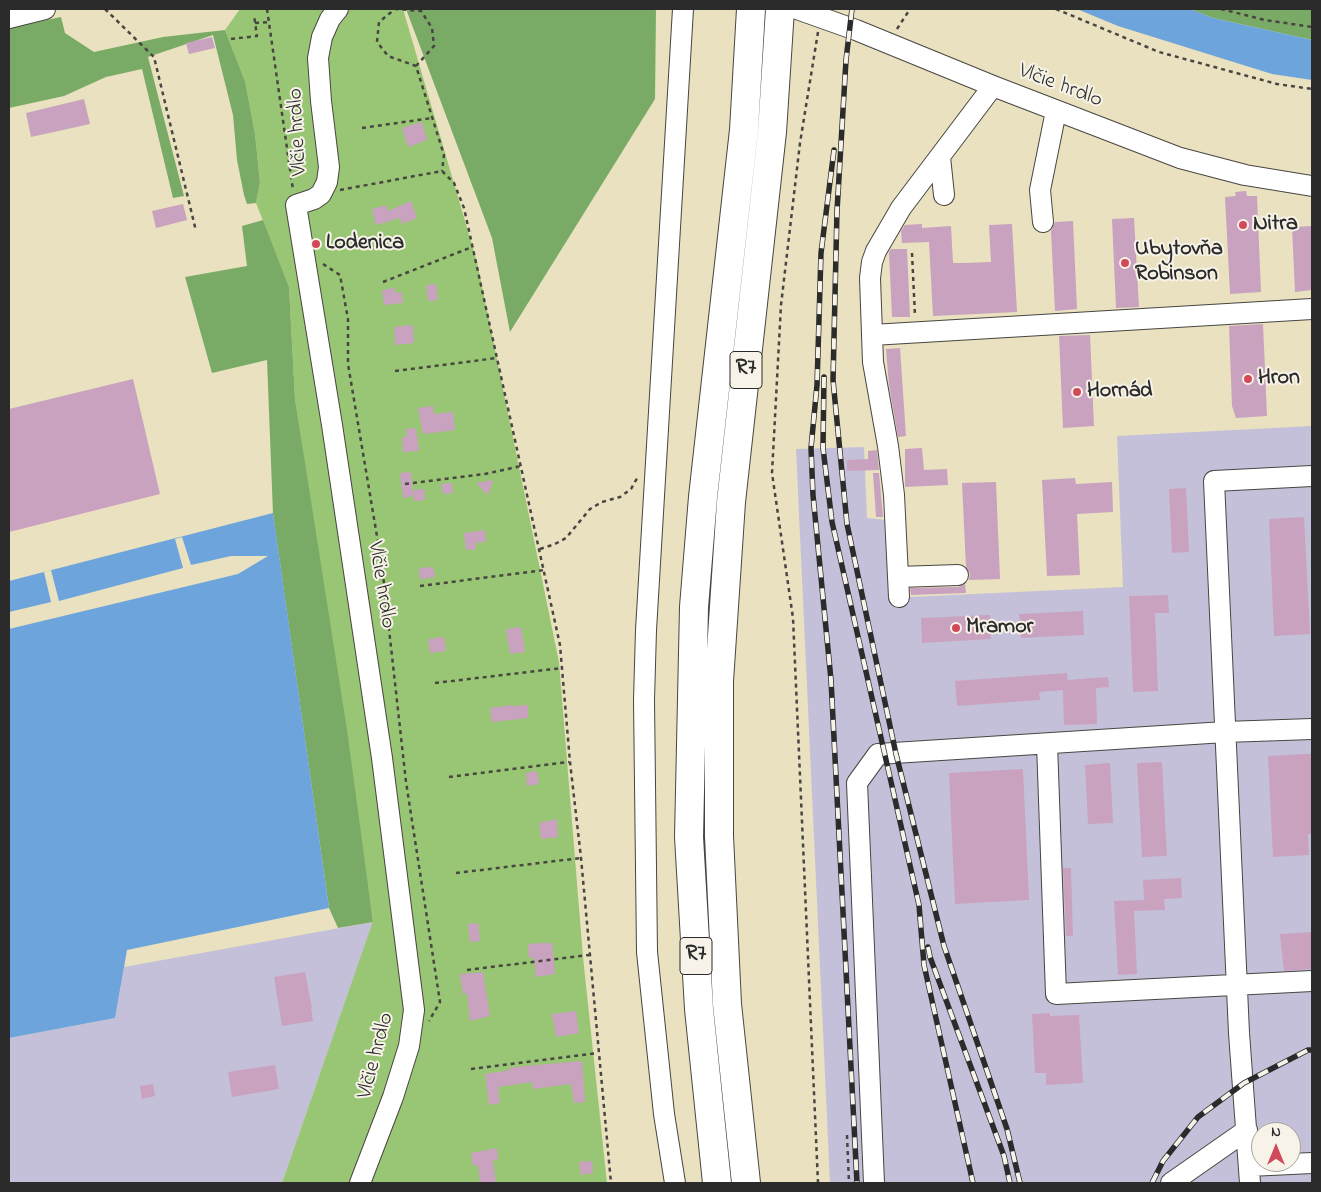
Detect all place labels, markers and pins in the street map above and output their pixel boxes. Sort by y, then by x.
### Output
place label: Nitra [1253,212,1298,238]
marker: Nitra [1237,219,1249,231]
place label: Lodenica [326,231,404,257]
place label: Ubytovňa Robinson [1135,237,1223,288]
marker: Lodenica [310,238,322,250]
marker: Ubytovňa Robinson [1119,257,1131,269]
place label: Hron [1258,366,1300,392]
marker: Hron [1242,373,1254,385]
place label: Hornád [1087,379,1152,405]
marker: Hornád [1071,386,1083,398]
place label: Mramor [966,615,1033,641]
marker: Mramor [950,622,962,634]

